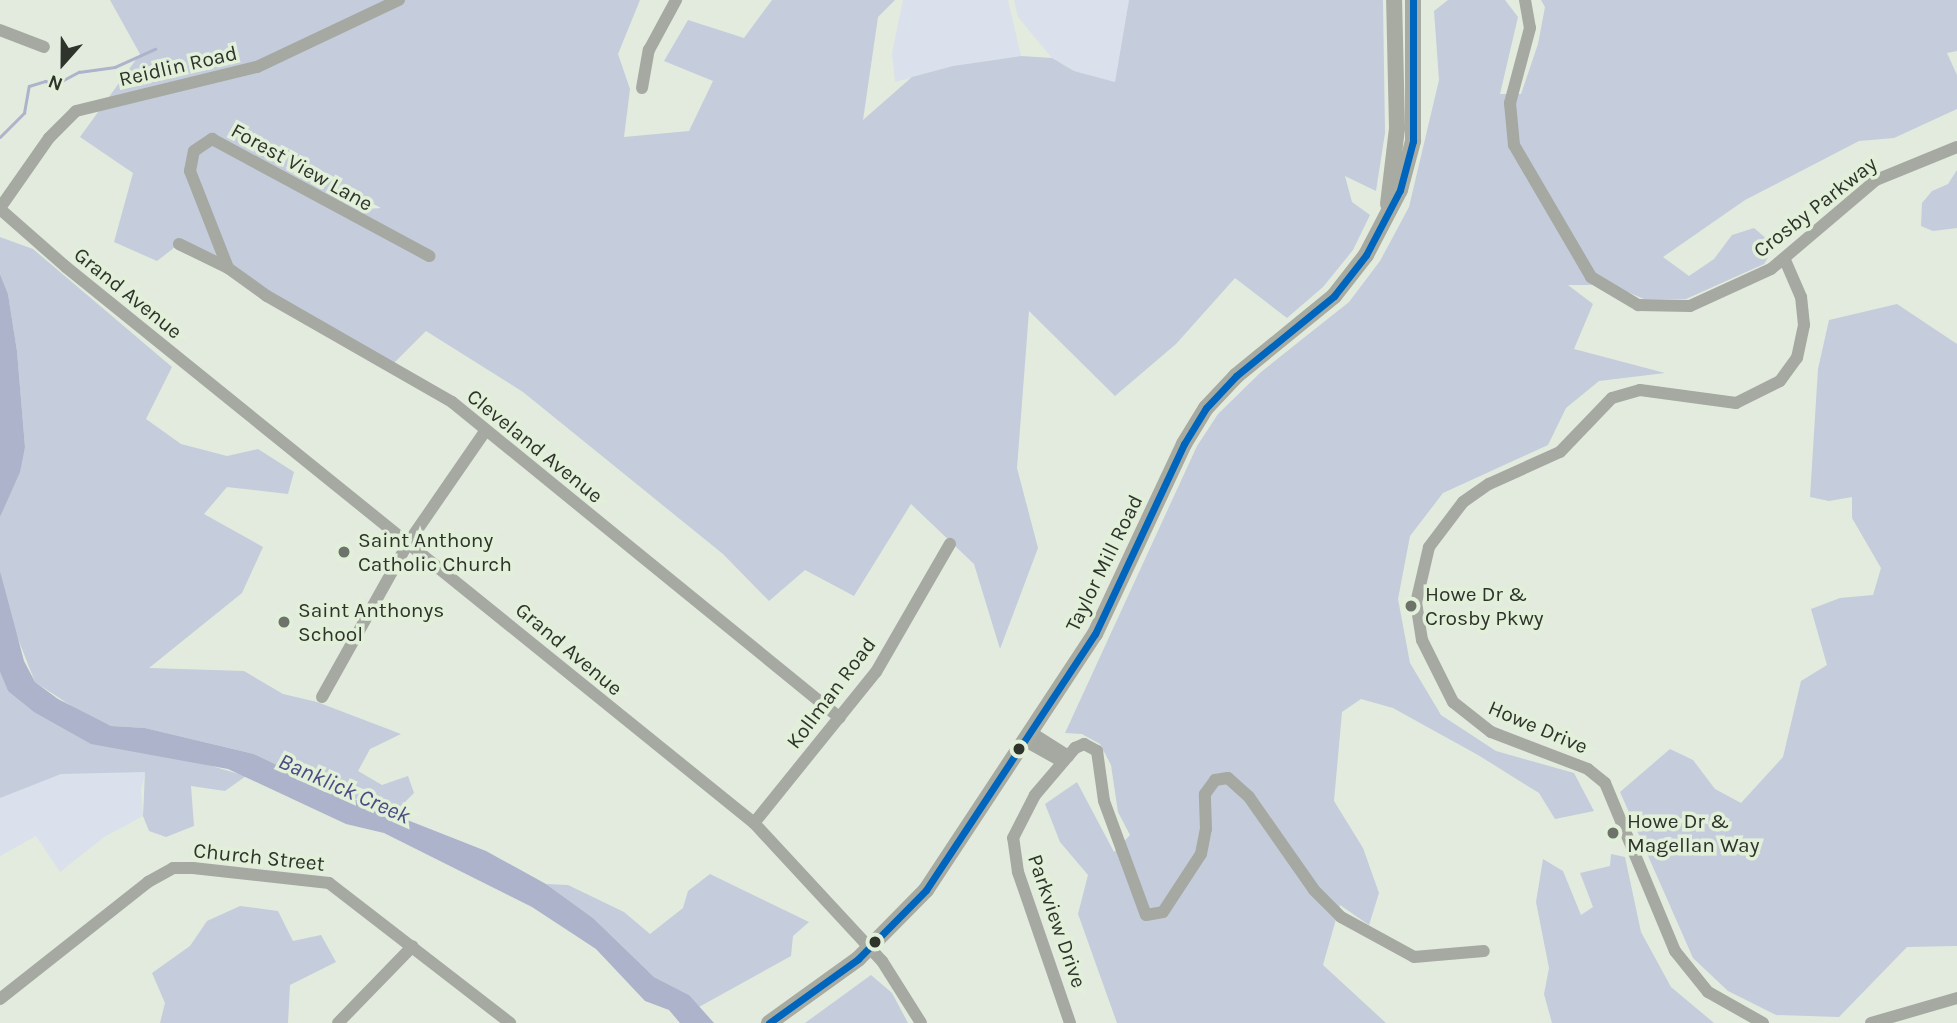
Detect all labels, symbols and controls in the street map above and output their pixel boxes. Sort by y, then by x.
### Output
north arrow [28,28,98,98]
street label: Reidlin Road [116,40,240,92]
text: N [45,70,66,95]
street label: Forest View Lane [227,118,377,216]
street label: Crosby Parkway [1748,151,1882,263]
street label: Grand Avenue [69,242,187,344]
street label: Cleveland Avenue [462,383,608,509]
street label: Taylor Mill Road [1060,490,1148,636]
place label: Saint Anthony Catholic Church [358,527,512,577]
marker: Saint Anthony Catholic Church [336,544,352,560]
place label: Howe Dr & Crosby Pkwy [1425,581,1544,631]
place label: Saint Anthonys School [298,597,444,647]
street label: Grand Avenue [510,597,628,701]
marker: Howe Dr & Crosby Pkwy [1403,598,1419,614]
marker: Saint Anthonys School [276,614,292,630]
street label: Kollman Road [781,632,881,754]
street label: Howe Drive [1484,695,1592,759]
unlabelled marker [1012,742,1026,756]
water label: Banklick Creek [274,748,414,830]
place label: Howe Dr & Magellan Way [1627,808,1759,858]
marker: Howe Dr & Magellan Way [1605,825,1621,841]
street label: Church Street [192,838,326,876]
street label: Parkview Drive [1022,851,1092,991]
unlabelled marker [868,935,882,949]

